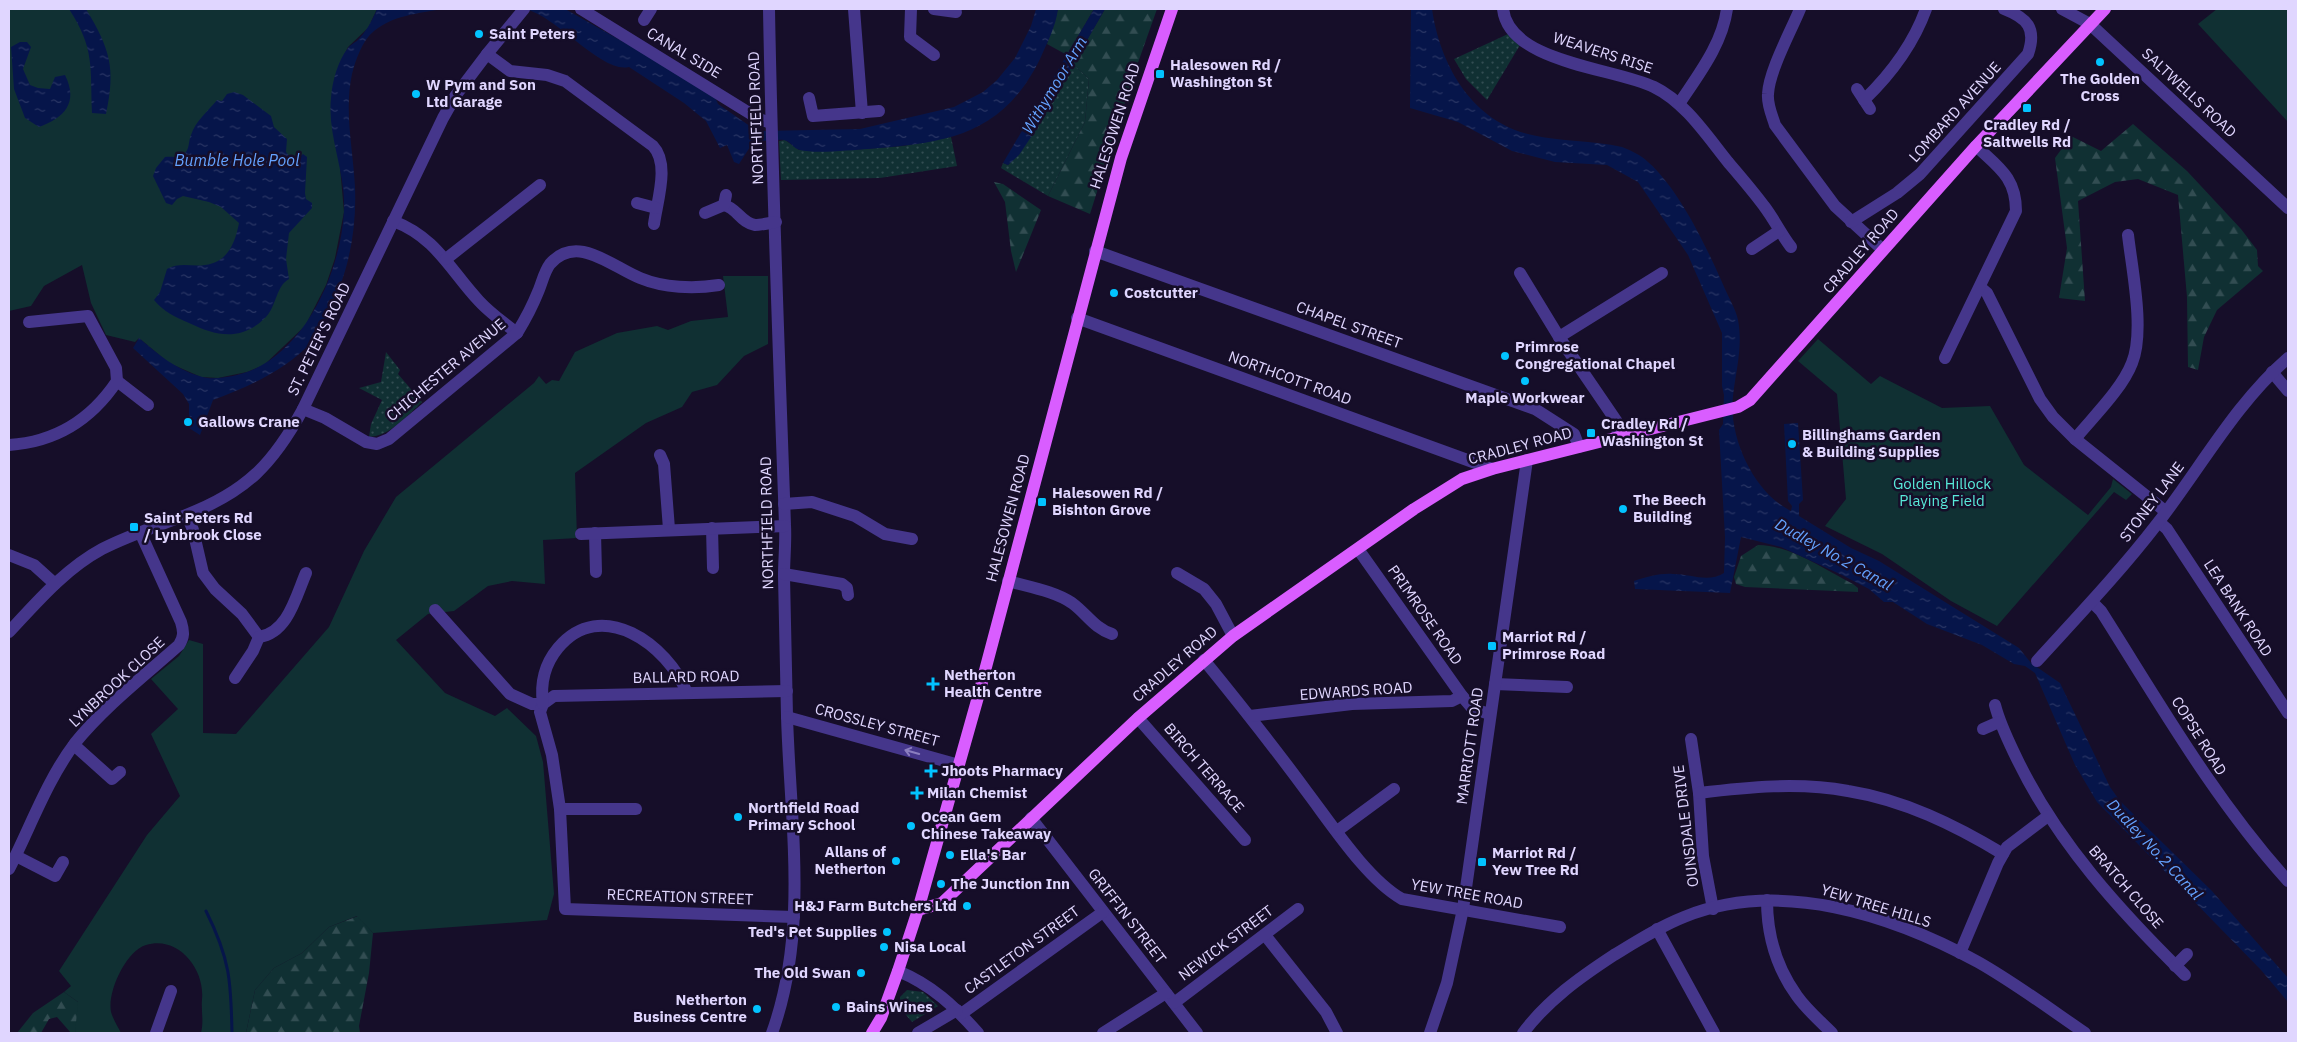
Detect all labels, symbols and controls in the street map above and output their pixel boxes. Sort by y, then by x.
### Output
street label: CANAL SIDE [643,23,725,82]
place label: Saint Peters [489,24,576,43]
street label: WEAVERS RISE [1551,27,1656,78]
marker: Saint Peters [473,28,485,40]
water label: Withymoor Arm [1017,33,1091,137]
street label: SALTWELLS ROAD [2138,44,2241,141]
street label: NORTHFIELD ROAD [744,51,767,185]
place label: Halesowen Rd / Washington St [1170,55,1281,91]
marker: The Golden Cross [2094,56,2106,68]
street label: LOMBARD AVENUE [1904,57,2005,166]
street label: HALESOWEN ROAD [1085,60,1144,191]
marker: Halesowen Rd / Washington St [1154,68,1166,80]
place label: The Golden Cross [2060,69,2140,105]
place label: W Pym and Son Ltd Garage [426,75,536,111]
marker: W Pym and Son Ltd Garage [410,88,422,100]
marker: Cradley Rd / Saltwells Rd [2021,102,2033,114]
place label: Cradley Rd / Saltwells Rd [1983,115,2071,151]
water label: Bumble Hole Pool [175,150,300,170]
street label: CRADLEY ROAD [1819,204,1903,297]
street label: ST. PETER'S ROAD [283,279,354,399]
place label: Costcutter [1124,283,1198,302]
marker: Costcutter [1108,287,1120,299]
street label: CHAPEL STREET [1294,297,1405,353]
street label: CHICHESTER AVENUE [382,314,509,425]
place label: Primrose Congregational Chapel [1515,337,1675,373]
street label: NORTHCOTT ROAD [1226,346,1354,409]
marker: Primrose Congregational Chapel [1499,350,1511,362]
marker: Maple Workwear [1519,375,1531,387]
place label: Maple Workwear [1465,388,1585,407]
place label: Gallows Crane [198,412,300,431]
place label: Cradley Rd / Washington St [1601,414,1704,450]
marker: Gallows Crane [182,416,194,428]
street label: CRADLEY ROAD [1466,423,1574,468]
place label: Billinghams Garden & Building Supplies [1802,425,1941,461]
marker: Cradley Rd / Washington St [1585,427,1597,439]
marker: Billinghams Garden & Building Supplies [1786,438,1798,450]
street label: HALESOWEN ROAD [981,452,1034,584]
street label: NORTHFIELD ROAD [756,456,777,590]
street label: STONEY LANE [2115,458,2188,546]
park label: Golden Hillock Playing Field [1893,474,1991,510]
place label: Halesowen Rd / Bishton Grove [1052,483,1163,519]
place label: The Beech Building [1633,490,1706,526]
marker: Halesowen Rd / Bishton Grove [1036,496,1048,508]
marker: The Beech Building [1617,503,1629,515]
place label: Saint Peters Rd / Lynbrook Close [144,508,262,544]
water label: Dudley No.2 Canal [1772,513,1897,595]
marker: Saint Peters Rd / Lynbrook Close [128,521,140,533]
street label: LEA BANK ROAD [2200,556,2277,660]
street label: PRIMROSE ROAD [1384,561,1467,668]
street label: CRADLEY ROAD [1128,622,1221,706]
place label: Marriot Rd / Primrose Road [1502,627,1605,663]
street label: LYNBROOK CLOSE [65,632,168,731]
marker: Marriot Rd / Primrose Road [1486,640,1498,652]
place label: Netherton Health Centre [944,665,1042,701]
street label: BALLARD ROAD [632,666,740,687]
marker: Netherton Health Centre [926,677,940,691]
street label: EDWARDS ROAD [1299,677,1413,704]
street label: MARRIOTT ROAD [1452,686,1487,806]
street label: COPSE ROAD [2168,693,2231,779]
street label: CROSSLEY STREET [813,699,942,750]
street label: BIRCH TERRACE [1160,719,1249,816]
one-way arrow [904,746,920,756]
place label: Jhoots Pharmacy [941,761,1063,780]
street label: OUNSDALE DRIVE [1669,764,1702,888]
marker: Jhoots Pharmacy [925,765,937,777]
place label: Milan Chemist [927,783,1027,802]
marker: Milan Chemist [911,787,923,799]
water label: Dudley No.2 Canal [2103,794,2208,904]
place label: Northfield Road Primary School [748,798,859,834]
place label: Ocean Gem Chinese Takeaway [921,807,1051,843]
marker: Northfield Road Primary School [732,811,744,823]
marker: Ocean Gem Chinese Takeaway [905,820,917,832]
street label: BRATCH CLOSE [2085,841,2168,932]
place label: Allans of Netherton [814,842,887,878]
place label: Marriot Rd / Yew Tree Rd [1492,843,1579,879]
place label: Ella's Bar [960,845,1026,864]
marker: Ella's Bar [944,849,956,861]
marker: Allans of Netherton [890,855,902,867]
marker: Marriot Rd / Yew Tree Rd [1476,856,1488,868]
street label: GRIFFIN STREET [1084,864,1171,967]
place label: The Junction Inn [951,874,1070,893]
street label: YEW TREE ROAD [1410,874,1525,913]
marker: The Junction Inn [935,878,947,890]
street label: YEW TREE HILLS [1819,880,1933,931]
street label: RECREATION STREET [606,884,754,909]
place label: H&J Farm Butchers Ltd [794,896,957,915]
marker: H&J Farm Butchers Ltd [961,900,973,912]
street label: CASTLETON STREET [960,901,1083,998]
street label: NEWICK STREET [1175,901,1277,984]
place label: Ted's Pet Supplies [748,922,877,941]
marker: Ted's Pet Supplies [881,926,893,938]
place label: Nisa Local [894,937,966,956]
marker: Nisa Local [878,941,890,953]
place label: The Old Swan [754,963,851,982]
marker: The Old Swan [855,967,867,979]
place label: Netherton Business Centre [633,990,747,1026]
place label: Bains Wines [846,997,933,1016]
marker: Bains Wines [830,1001,842,1013]
marker: Netherton Business Centre [751,1003,763,1015]

